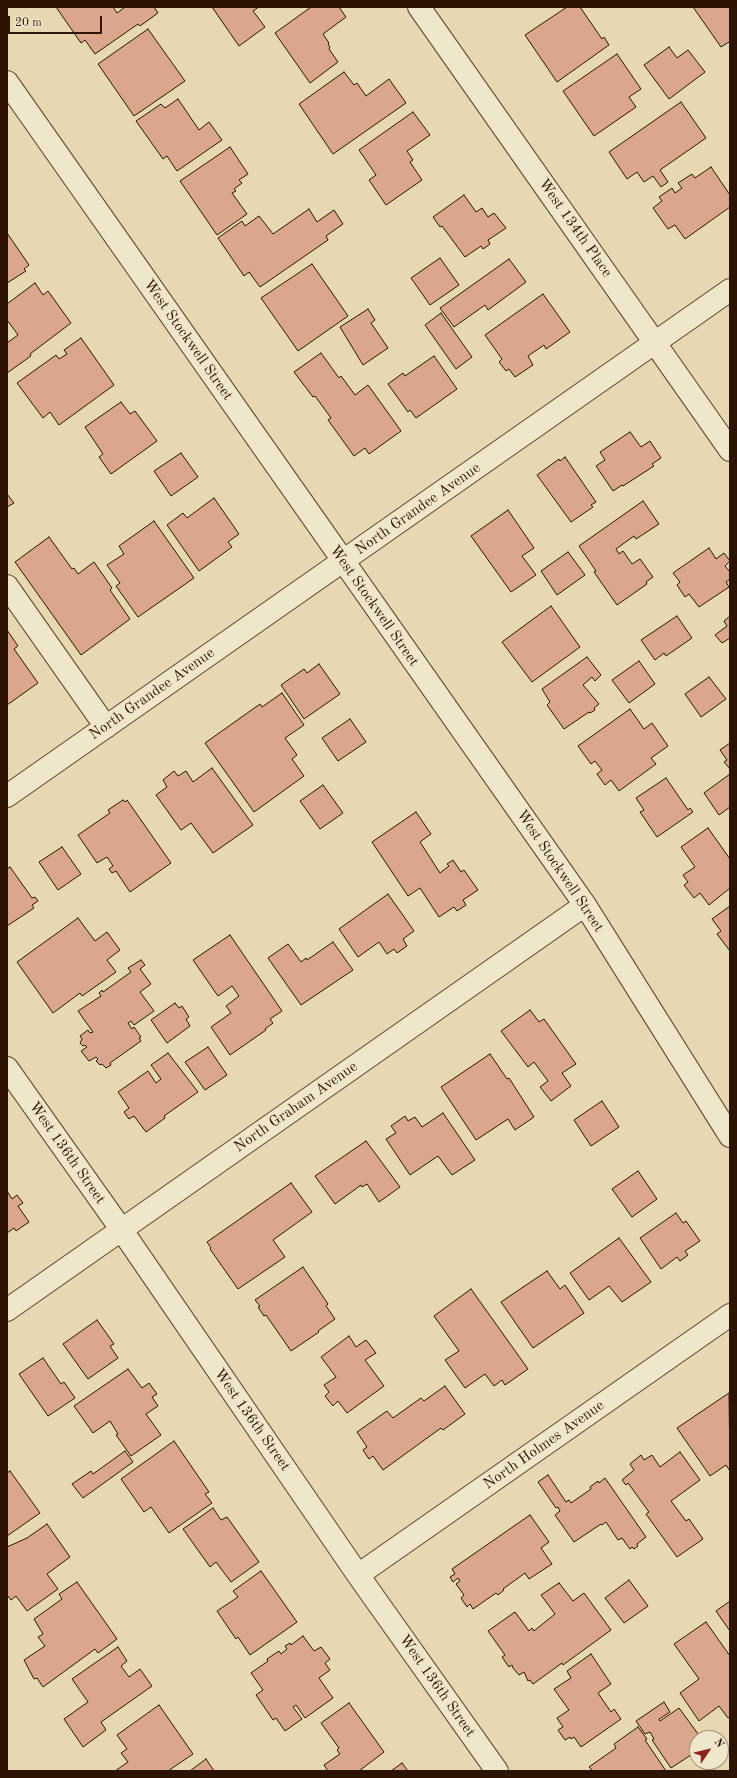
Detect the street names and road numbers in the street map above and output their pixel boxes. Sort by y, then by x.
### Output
street label: West 134th Place [534,175,616,281]
street label: West Stockwell Street [139,276,237,404]
street label: North Grandee Avenue [352,459,484,559]
street label: West Stockwell Street [325,542,423,670]
street label: North Grandee Avenue [86,644,218,744]
street label: West Stockwell Street [512,806,608,936]
street label: North Graham Avenue [231,1058,361,1156]
street label: West 136th Street [25,1098,109,1208]
street label: West 136th Street [210,1365,294,1475]
street label: North Holmes Avenue [480,1397,608,1493]
street label: West 136th Street [395,1631,479,1741]

